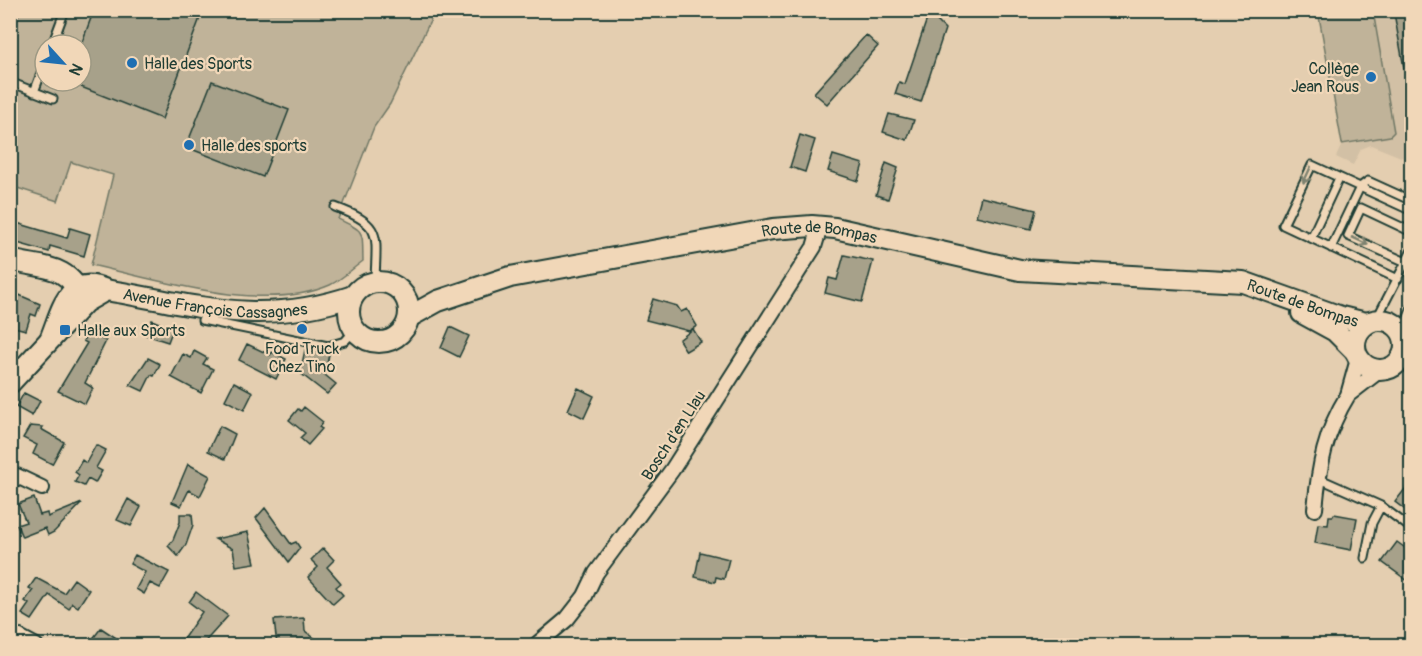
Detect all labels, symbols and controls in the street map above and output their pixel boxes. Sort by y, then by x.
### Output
north arrow [33,33,93,93]
place label: Halle des Sports [144,54,252,74]
marker: Halle des Sports [125,56,139,70]
place label: Collège Jean Rous [1291,59,1359,97]
text: N [64,60,87,79]
marker: Collège Jean Rous [1364,70,1378,84]
place label: Halle des sports [201,136,307,156]
marker: Halle des sports [182,138,196,152]
one-way arrow [1300,166,1312,184]
street label: Route de Bompas [760,217,879,248]
one-way arrow [1350,236,1368,247]
street label: Route de Bompas [1244,275,1360,332]
street label: Avenue François Cassagnes [121,284,309,323]
place label: Halle aux Sports [77,321,185,341]
marker: Food Truck Chez Tino [295,322,309,336]
marker: Halle aux Sports [58,323,72,337]
place label: Food Truck Chez Tino [265,339,339,377]
street label: Bosch d'en Llau [637,387,710,484]

